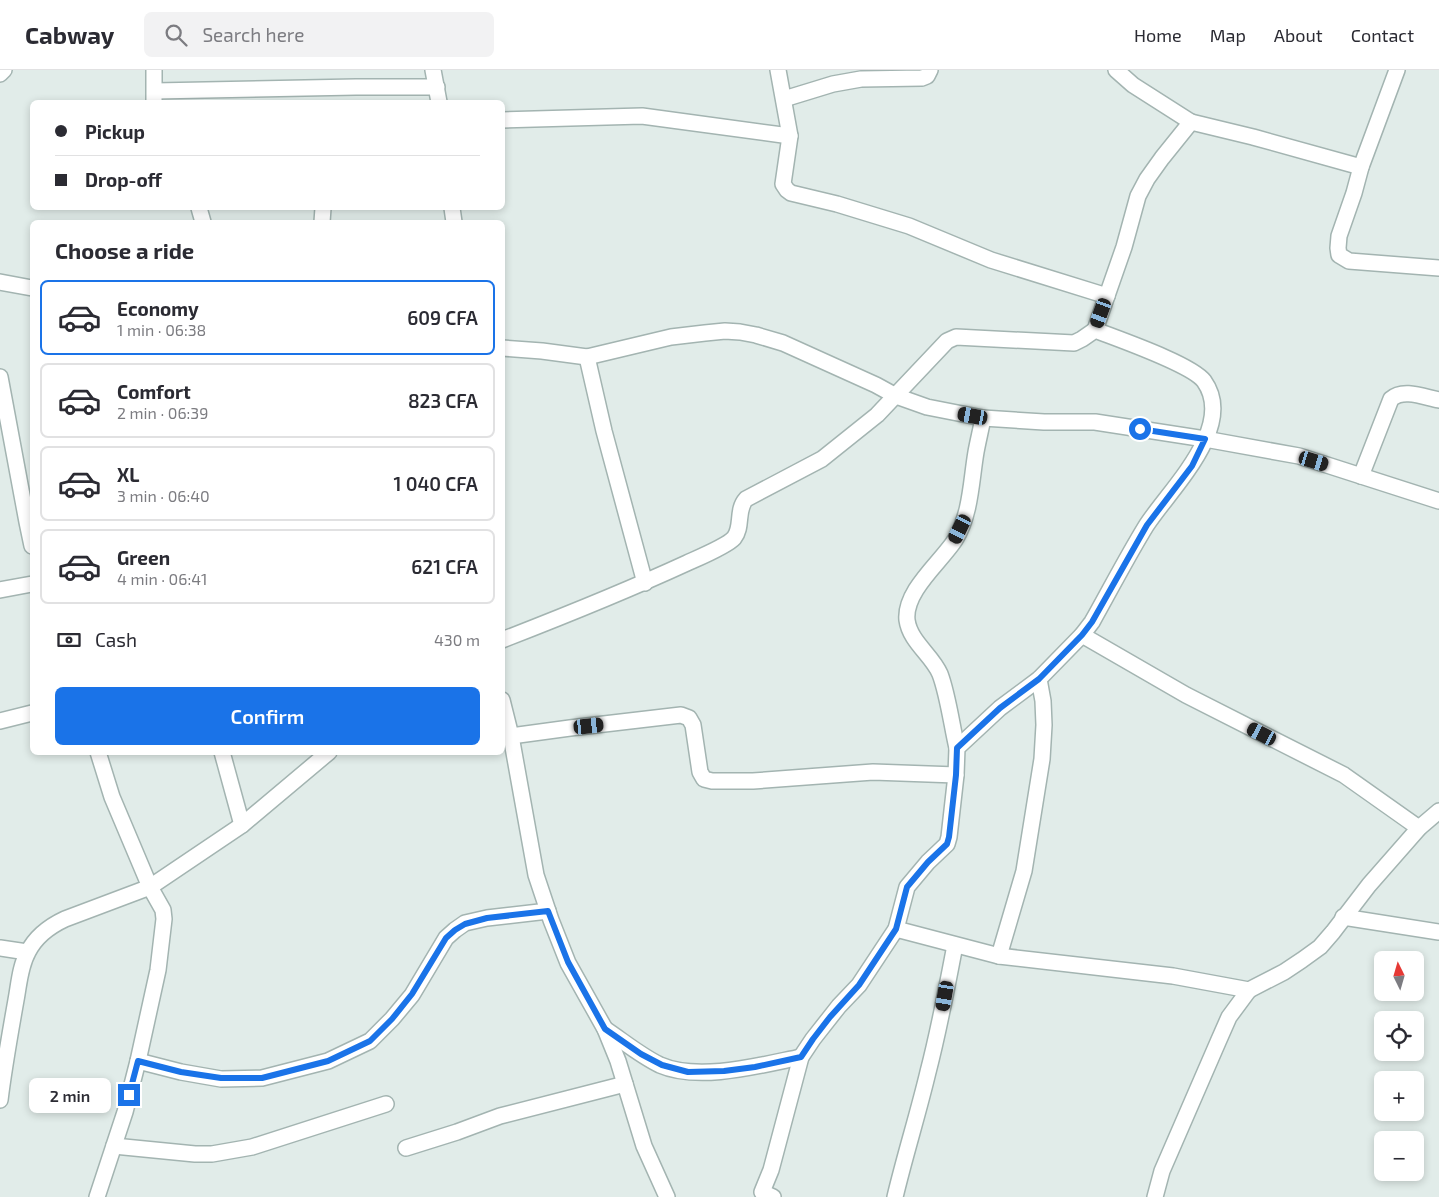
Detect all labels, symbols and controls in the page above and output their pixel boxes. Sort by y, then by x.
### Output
search box [144,12,494,57]
text: Cabway [25,20,114,49]
icon: search [162,21,190,49]
text: Search here [202,23,304,46]
text: Home [1134,24,1182,46]
text: Map [1210,24,1246,46]
text: About [1274,24,1323,46]
text: Contact [1351,24,1414,46]
text: Pickup [85,120,145,143]
text: Drop-off [85,168,162,191]
text: Choose a ride [55,237,194,263]
icon: car [57,295,102,340]
car [1088,296,1113,330]
text: Economy [117,297,199,320]
text: 609 CFA [407,306,478,329]
text: 1 min · 06:38 [117,320,206,339]
icon: car [57,378,102,423]
text: Comfort [117,380,191,403]
text: 823 CFA [408,389,478,412]
text: 2 min · 06:39 [117,403,208,422]
car [956,406,989,426]
route start [1129,418,1151,440]
car [1297,449,1330,473]
icon: car [57,461,102,506]
text: XL [117,463,139,486]
text: 1 040 CFA [394,472,478,495]
text: 3 min · 06:40 [117,486,210,505]
car [946,512,973,546]
icon: car [57,544,102,589]
text: Green [117,546,170,569]
text: 621 CFA [411,555,478,578]
text: 4 min · 06:41 [117,569,207,588]
icon: cash [55,626,83,654]
text: Cash [95,628,137,651]
text: 430 m [434,630,480,649]
button: Confirm [55,687,480,745]
car [573,717,604,735]
car [1245,721,1278,747]
north arrow [1374,951,1424,1001]
map controls [1374,951,1424,1181]
car [935,980,954,1012]
button: locate [1374,1011,1424,1061]
button: + [1374,1071,1424,1121]
callout: 2 min [29,1078,112,1112]
route end [118,1084,140,1106]
text: 2 min [50,1086,90,1105]
button: − [1374,1131,1424,1181]

